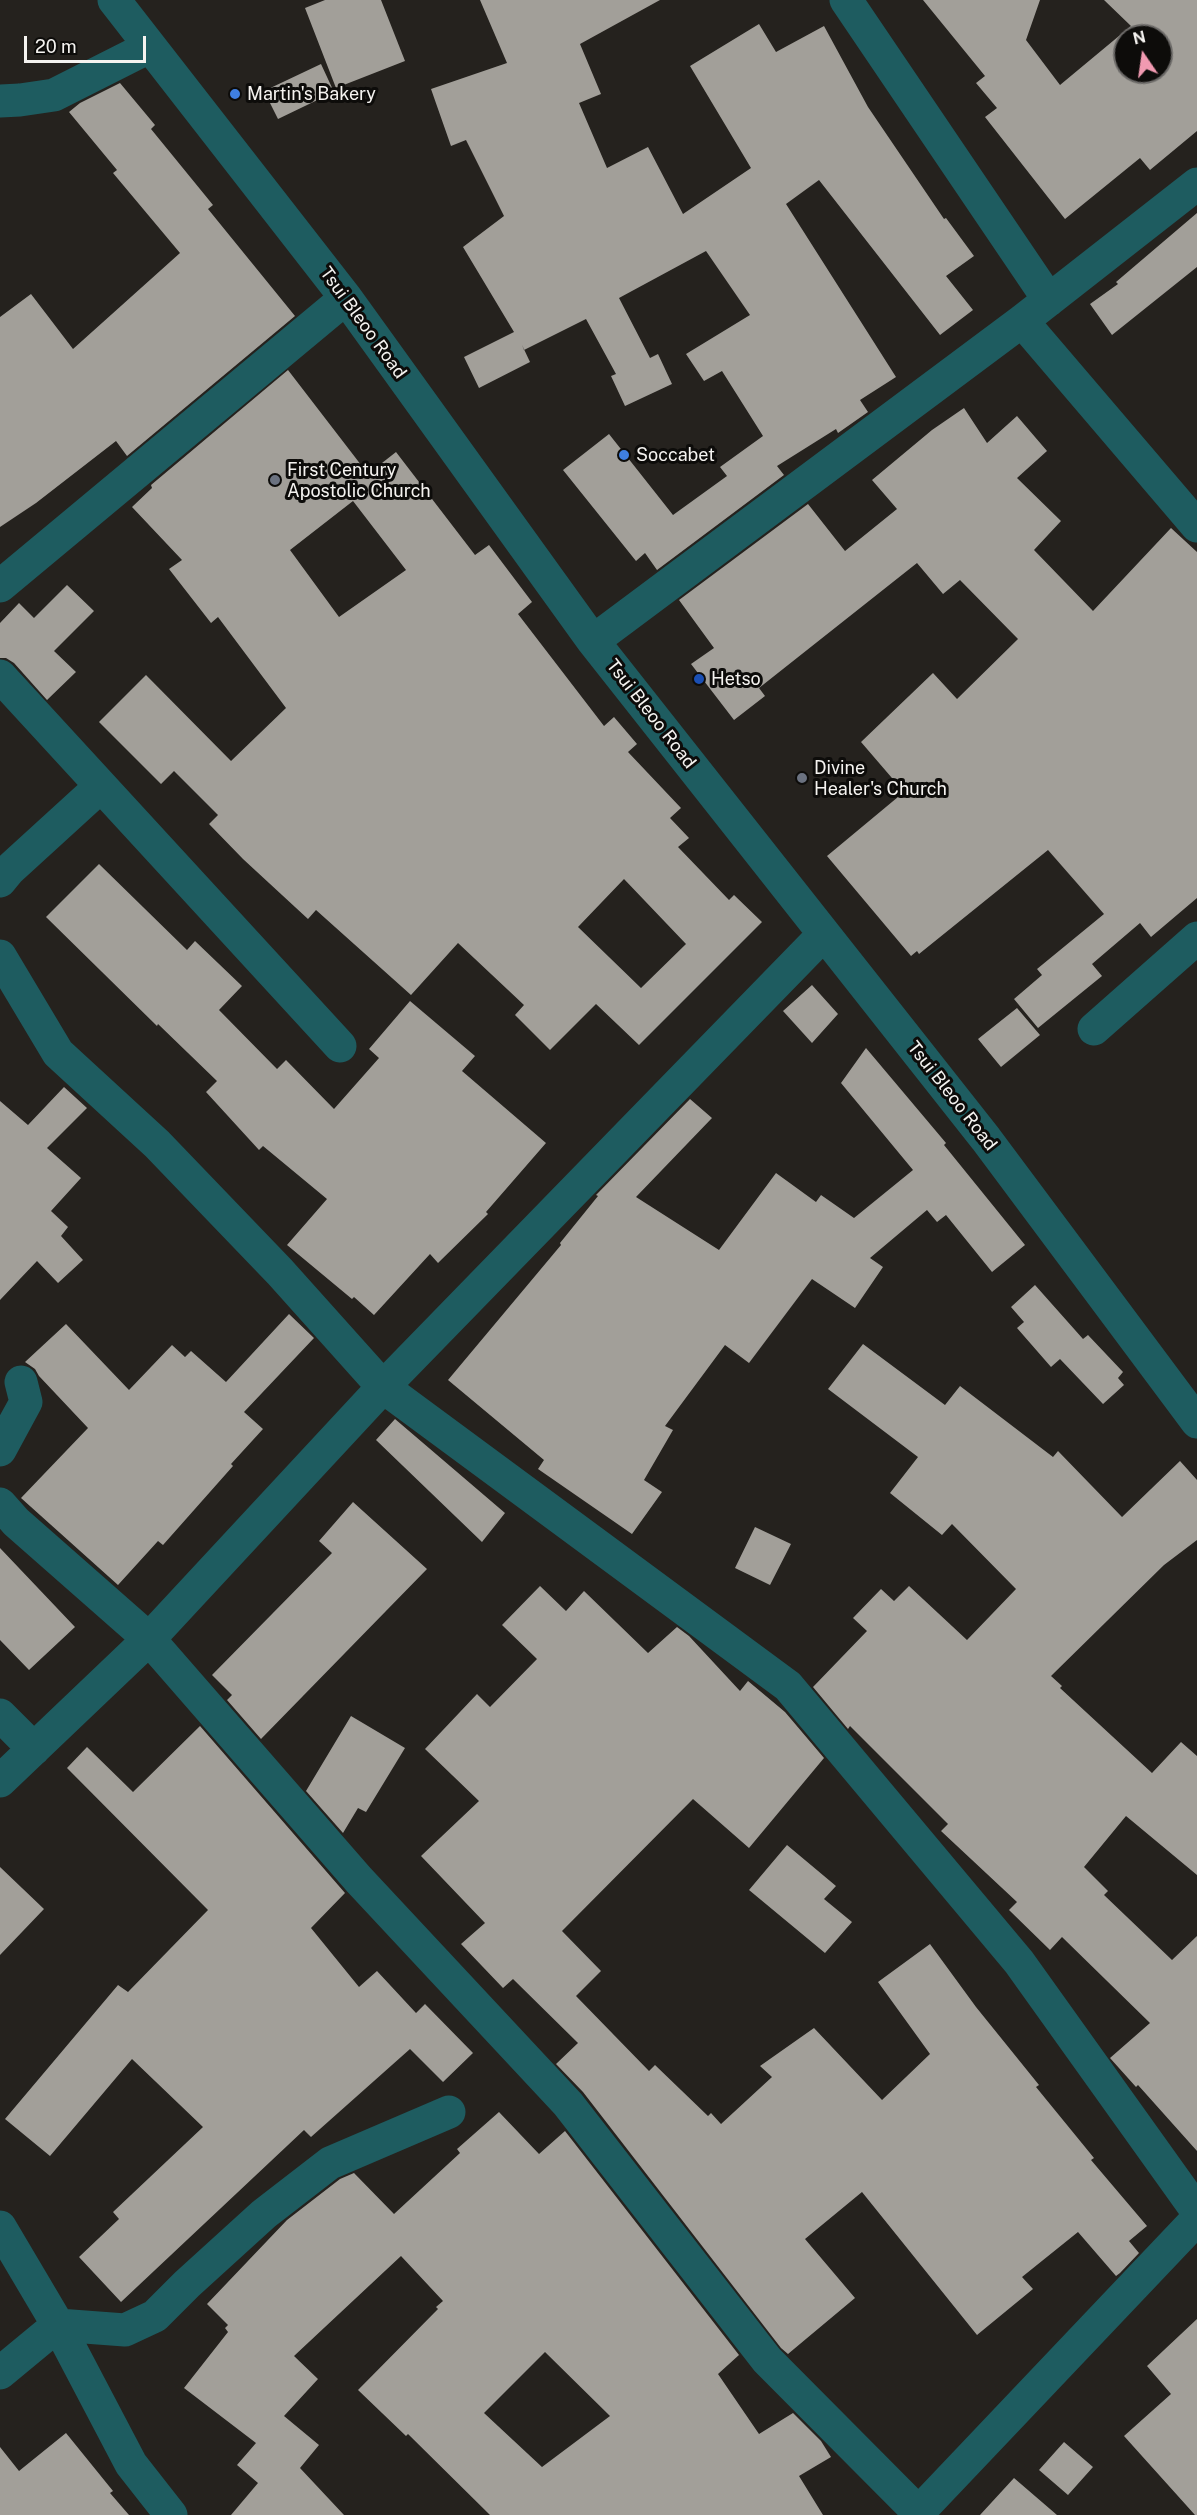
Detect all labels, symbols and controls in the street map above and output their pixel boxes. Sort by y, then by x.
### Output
scale bar [27,24,148,62]
north arrow [1113,24,1173,84]
text: N [1131,27,1148,49]
text: 20 m [35,36,77,57]
place label: Martin's Bakery [247,83,376,105]
marker: Martin's Bakery [228,87,242,101]
street label: Tsui Bleoo Road [315,263,411,383]
place label: Soccabet [636,444,715,466]
marker: Soccabet [617,448,631,462]
place label: First Century Apostolic Church [287,459,431,502]
marker: First Century Apostolic Church [268,473,282,487]
street label: Tsui Bleoo Road [602,655,700,773]
place label: Hetso [711,668,761,690]
marker: Hetso [692,672,706,686]
place label: Divine Healer's Church [814,757,947,800]
marker: Divine Healer's Church [795,771,809,785]
street label: Tsui Bleoo Road [903,1037,1001,1155]

